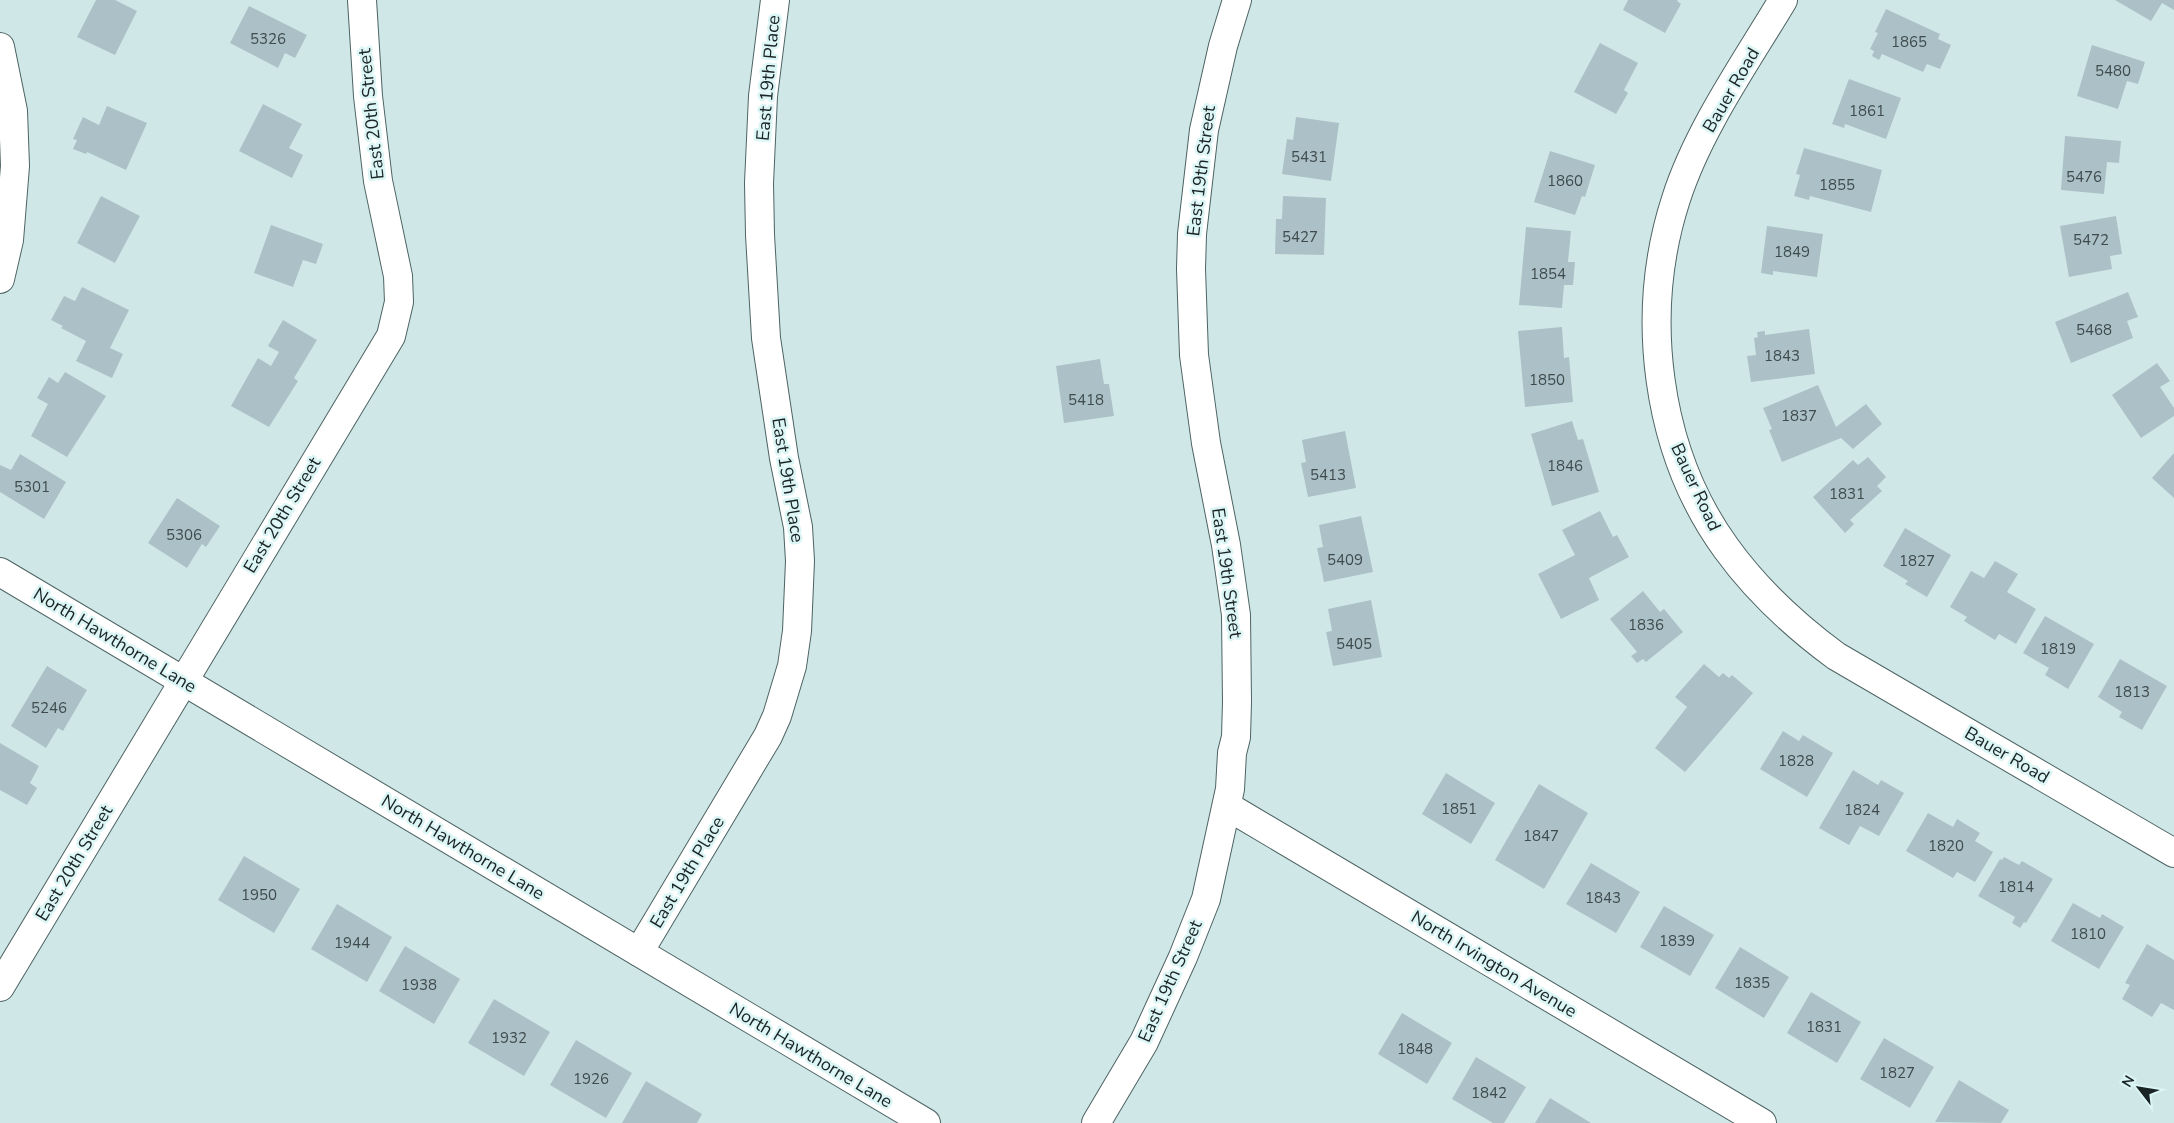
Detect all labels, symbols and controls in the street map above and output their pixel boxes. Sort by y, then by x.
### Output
street label: East 19th Place [751,14,785,142]
house number: 5326 [250,29,286,49]
house number: 1865 [1891,32,1927,52]
street label: Bauer Road [1697,43,1765,137]
street label: East 20th Street [352,47,390,181]
house number: 5480 [2095,61,2131,81]
house number: 1861 [1849,101,1885,121]
street label: East 19th Street [1181,104,1221,238]
house number: 5431 [1291,147,1327,167]
house number: 5476 [2066,167,2102,187]
house number: 1860 [1547,171,1583,191]
house number: 1855 [1819,175,1855,195]
house number: 5427 [1282,227,1318,247]
house number: 5472 [2073,230,2109,250]
house number: 1849 [1774,242,1810,262]
house number: 1854 [1530,264,1566,284]
house number: 5468 [2076,320,2112,340]
house number: 1843 [1764,346,1800,366]
house number: 1850 [1529,370,1565,390]
house number: 5418 [1068,390,1104,410]
house number: 1837 [1781,406,1817,426]
street label: East 19th Place [766,416,810,544]
street label: Bauer Road [1665,439,1727,535]
street label: East 20th Street [238,452,326,577]
house number: 1846 [1547,456,1583,476]
house number: 5413 [1310,465,1346,485]
house number: 5301 [14,477,50,497]
house number: 1831 [1829,484,1865,504]
street label: East 19th Street [1206,506,1248,640]
house number: 5306 [166,525,202,545]
house number: 5409 [1327,550,1363,570]
house number: 1827 [1899,551,1935,571]
street label: North Hawthorne Lane [29,582,201,698]
house number: 1836 [1628,615,1664,635]
house number: 5405 [1336,634,1372,654]
house number: 1819 [2040,639,2076,659]
house number: 1813 [2114,682,2150,702]
house number: 5246 [31,698,67,718]
street label: Bauer Road [1960,721,2054,789]
house number: 1828 [1778,751,1814,771]
street label: North Hawthorne Lane [377,789,549,905]
house number: 1851 [1441,799,1477,819]
street label: East 20th Street [30,800,118,925]
house number: 1824 [1844,800,1880,820]
street label: East 19th Place [644,812,730,932]
house number: 1847 [1523,826,1559,846]
house number: 1820 [1928,836,1964,856]
house number: 1814 [1998,877,2034,897]
house number: 1950 [241,885,277,905]
house number: 1843 [1585,888,1621,908]
street label: North Irvington Avenue [1407,905,1581,1023]
street label: East 19th Street [1132,916,1208,1046]
house number: 1810 [2070,924,2106,944]
house number: 1839 [1659,931,1695,951]
house number: 1944 [334,933,370,953]
house number: 1835 [1734,973,1770,993]
house number: 1938 [401,975,437,995]
street label: North Hawthorne Lane [725,997,897,1113]
house number: 1831 [1806,1017,1842,1037]
house number: 1932 [491,1028,527,1048]
house number: 1848 [1397,1039,1433,1059]
house number: 1827 [1879,1063,1915,1083]
north arrow [2114,1063,2164,1113]
house number: 1926 [573,1069,609,1089]
text: N [2117,1072,2139,1091]
house number: 1842 [1471,1083,1507,1103]

